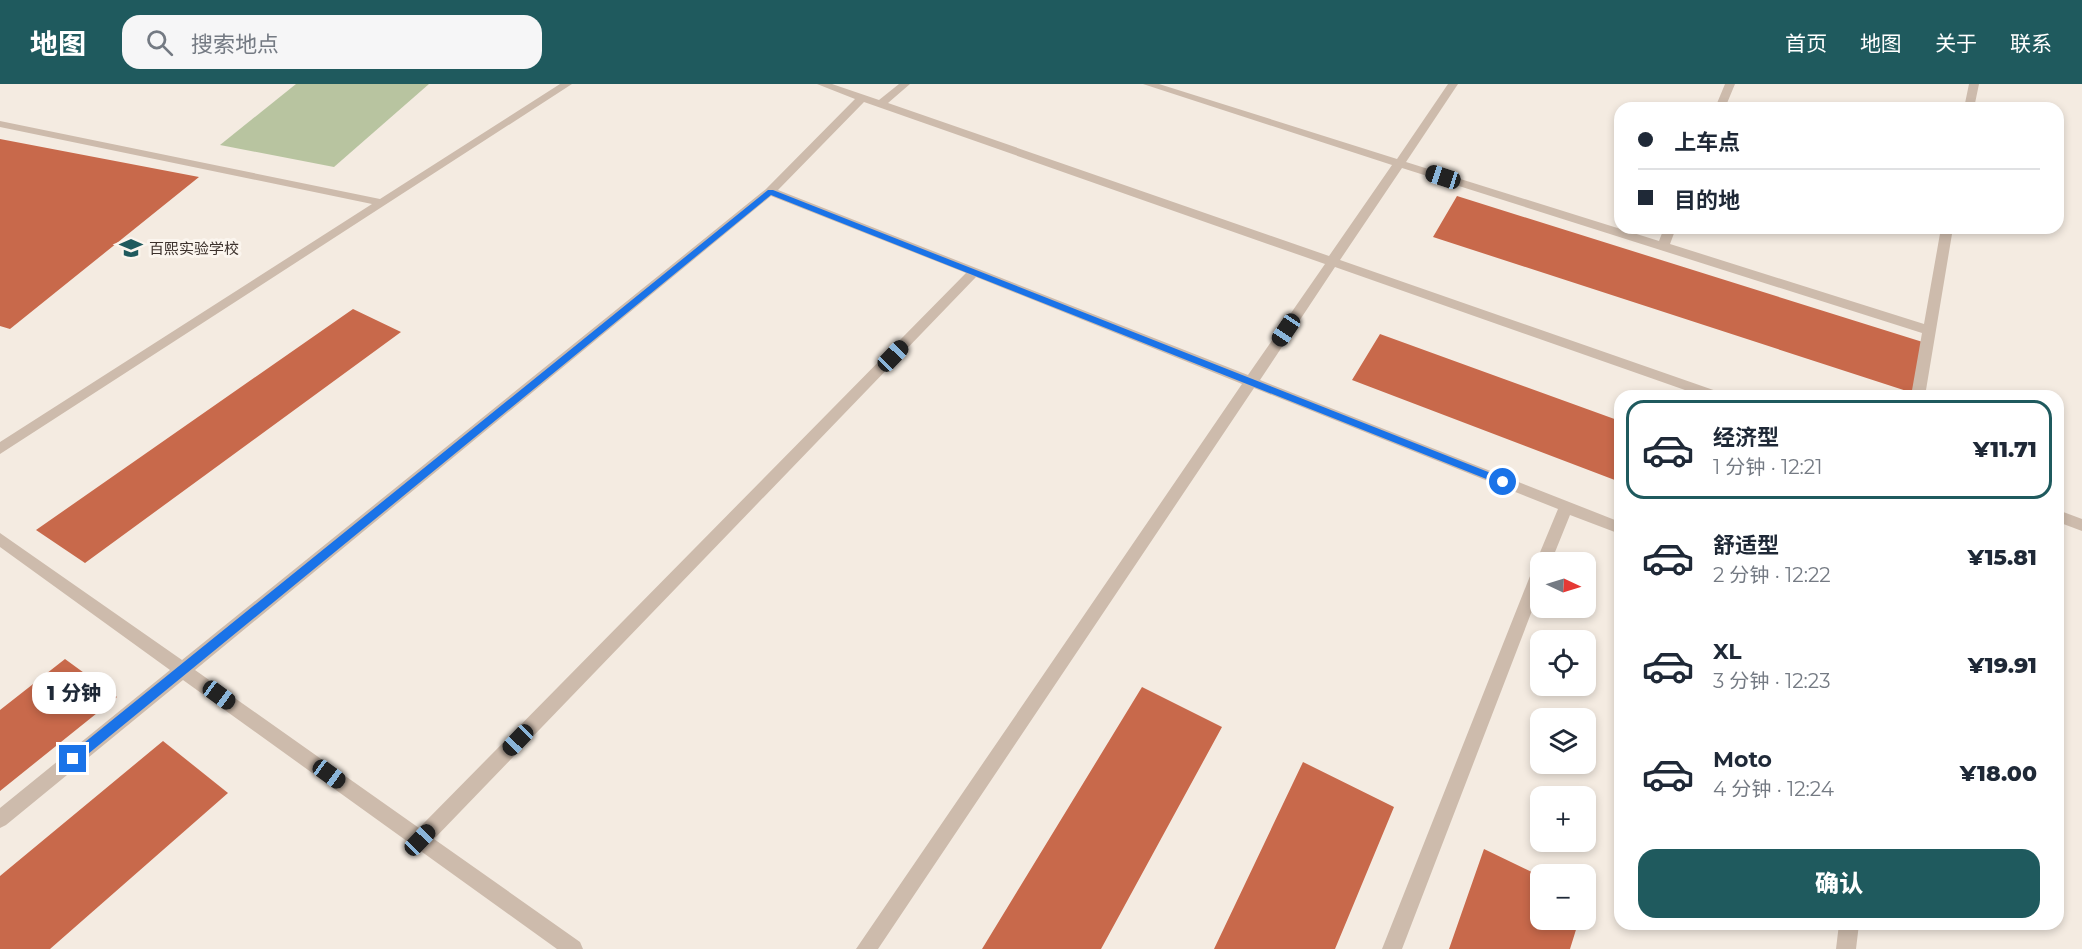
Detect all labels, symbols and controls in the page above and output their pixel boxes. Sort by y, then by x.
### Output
search box [122,15,542,69]
icon: search [143,26,176,59]
text: 地图 [30,27,86,61]
text: 搜索地点 [191,31,279,58]
text: 首页 [1785,31,1827,56]
text: 地图 [1860,31,1902,56]
text: 关于 [1935,31,1977,56]
text: 联系 [2010,31,2052,56]
text: 上车点 [1674,129,1740,156]
car [1423,163,1463,191]
text: 目的地 [1674,187,1740,214]
school or university icon: 百熙实验学校 [118,235,144,261]
place label: 百熙实验学校 [149,239,239,258]
car [1268,310,1304,350]
car [874,337,912,375]
icon: car [1641,423,1695,477]
text: 经济型 [1713,424,1779,451]
text: ¥11.71 [1973,436,2037,463]
text: 1 分钟 · 12:21 [1713,455,1822,479]
route start [1489,468,1516,495]
icon: car [1641,531,1695,585]
text: 舒适型 [1713,532,1779,559]
text: ¥15.81 [1967,544,2037,571]
north arrow [1530,552,1596,618]
map controls [1530,552,1596,930]
text: 2 分钟 · 12:22 [1713,563,1831,587]
button: locate [1530,630,1596,696]
text: XL [1713,638,1742,665]
icon: car [1641,639,1695,693]
text: ¥19.91 [1968,652,2037,679]
text: 3 分钟 · 12:23 [1713,669,1831,693]
callout: 1 分钟 [31,672,115,714]
car [199,677,239,713]
text: 1 分钟 [47,681,101,705]
button: layers [1530,708,1596,774]
car [499,721,537,759]
route end [59,745,86,772]
text: Moto [1713,746,1772,773]
icon: car [1641,747,1695,801]
car [309,756,349,792]
text: ¥18.00 [1960,760,2037,787]
text: 4 分钟 · 12:24 [1713,777,1834,801]
button: + [1530,786,1596,852]
car [401,821,439,859]
button: 确认 [1638,849,2040,918]
button: − [1530,864,1596,930]

